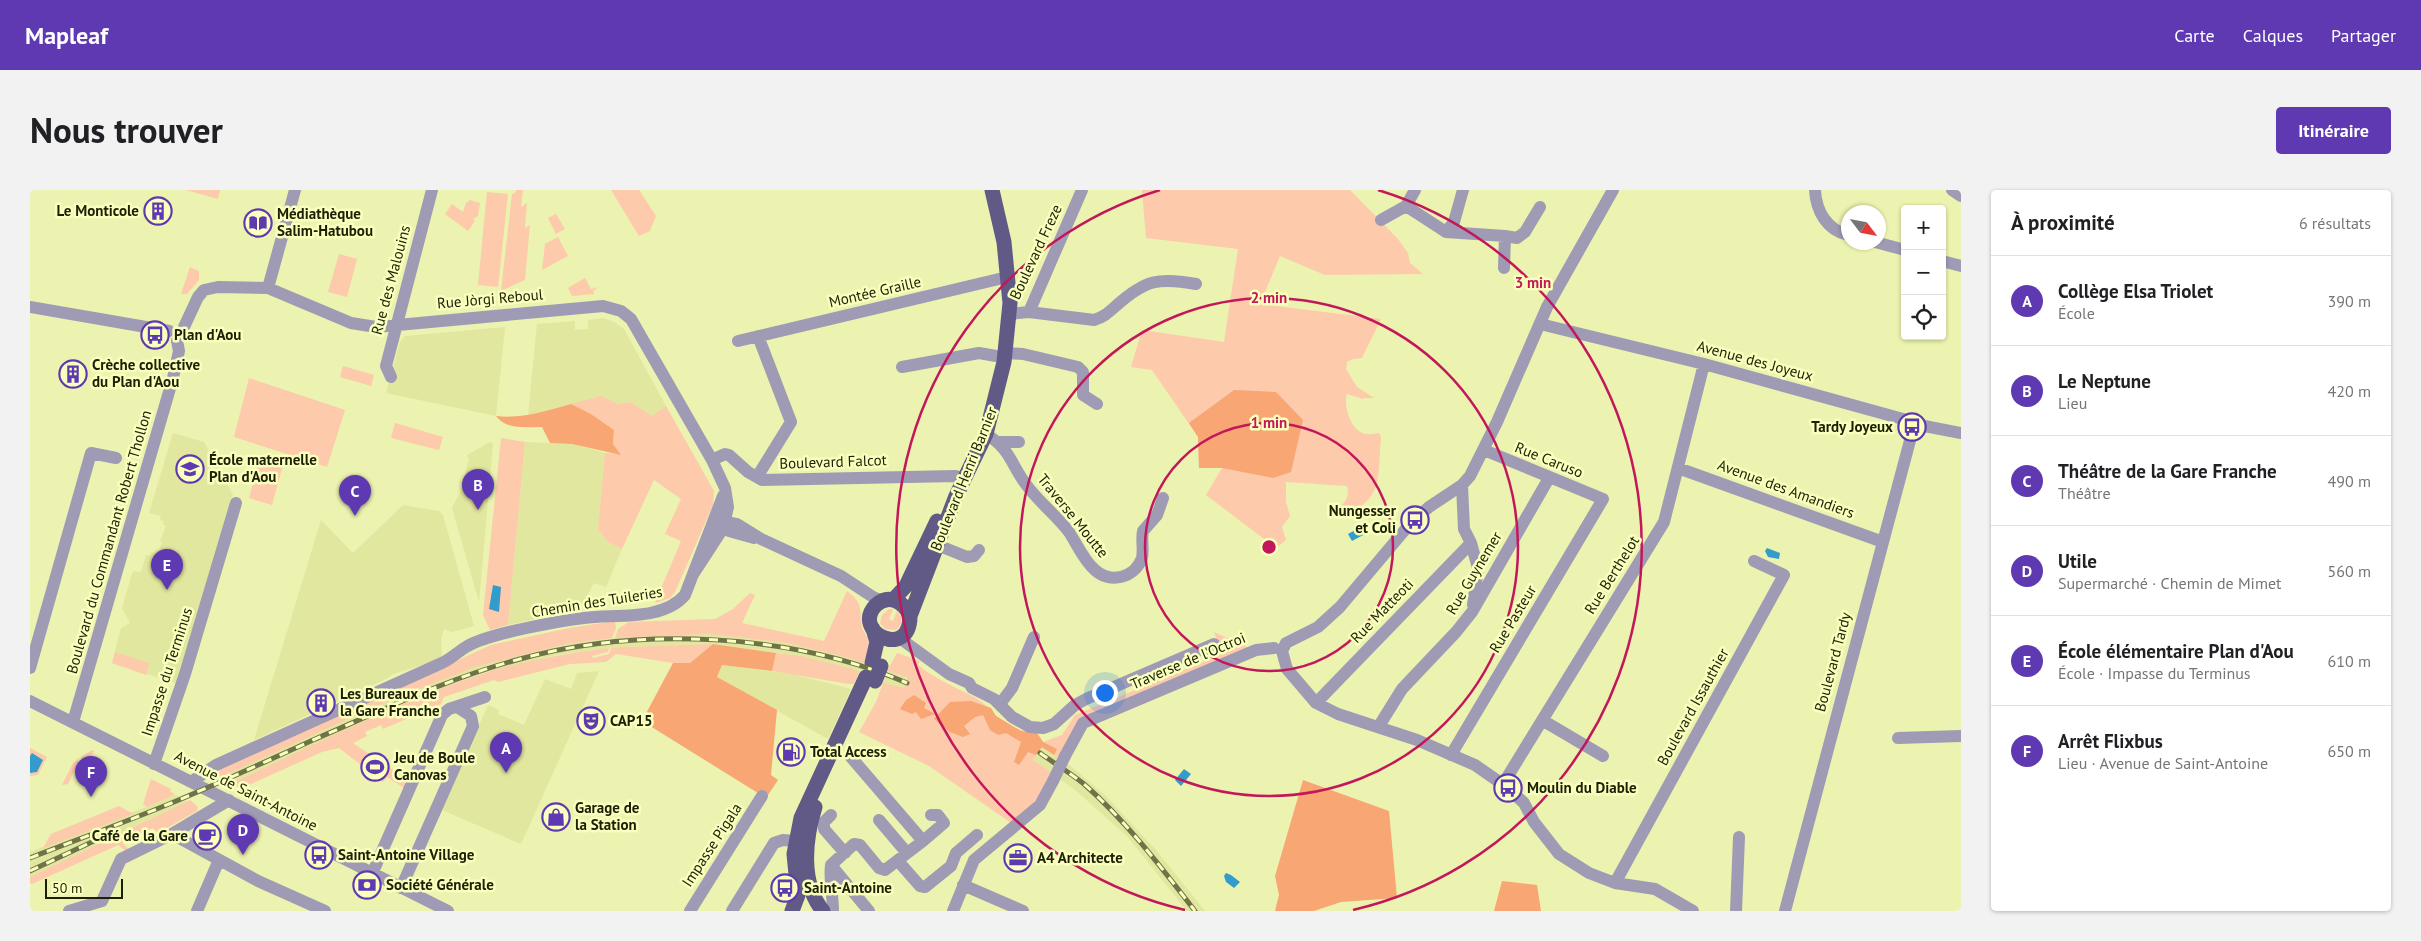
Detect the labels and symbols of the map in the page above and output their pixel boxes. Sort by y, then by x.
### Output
building icon: Le Monticole [143,196,173,226]
place label: Le Monticole [57,201,139,220]
street label: Boulevard Freze [1005,201,1066,302]
place label: Médiathèque Salim-Hatubou [277,204,373,240]
north arrow [1841,205,1886,250]
library icon: Médiathèque Salim-Hatubou [243,208,273,238]
street label: Rue des Malouins [367,223,414,337]
street label: Montée Graille [827,272,923,311]
text: 3 min [1515,273,1551,292]
street label: Rue Jòrgi Reboul [436,284,544,313]
text: 2 min [1251,288,1287,307]
bus stop icon: Plan d'Aou [140,320,170,350]
place label: Plan d'Aou [174,325,241,344]
street label: Avenue des Joyeux [1695,336,1815,385]
place label: Crèche collective du Plan d'Aou [92,355,201,391]
building icon: Crèche collective du Plan d'Aou [58,359,88,389]
street label: Boulevard Henri Barnier [926,404,1001,554]
street label: Boulevard du Commandant Robert Thollon [62,408,155,676]
bus stop icon: Tardy Joyeux [1897,412,1927,442]
text: 1 min [1251,413,1287,432]
place label: Tardy Joyeux [1811,417,1893,436]
street label: Rue Caruso [1512,437,1586,482]
place label: École maternelle Plan d'Aou [209,450,317,486]
street label: Boulevard Falcot [779,450,887,473]
school or university icon: École maternelle Plan d'Aou [175,454,205,484]
street label: Avenue des Amandiers [1715,455,1857,522]
pin: B [462,469,494,510]
street label: Traverse Moutte [1034,470,1113,562]
pin: C [339,475,371,516]
place label: Nungesser et Coli [1329,501,1397,537]
bus stop icon: Nungesser et Coli [1400,505,1430,535]
street label: Rue Guynemer [1441,528,1506,618]
street label: Rue Berthelot [1580,532,1643,617]
centre of rings [1260,538,1278,556]
pin: E [151,549,183,590]
street label: Rue Matteoti [1346,574,1417,647]
street label: Rue Pasteur [1485,581,1540,656]
street label: Chemin des Tuileries [530,582,664,621]
street label: Impasse du Terminus [137,605,196,738]
street label: Boulevard Tardy [1810,610,1855,714]
street label: Traverse de l'Octroi [1127,628,1248,693]
street label: Boulevard Issauthier [1653,645,1733,769]
your location [1092,680,1118,706]
place label: Les Bureaux de la Gare Franche [340,684,440,720]
building icon: Les Bureaux de la Gare Franche [306,688,336,718]
theatre icon: CAP15 [576,706,606,736]
place label: CAP15 [610,711,652,730]
pin: A [490,732,522,773]
fuel station icon: Total Access [776,737,806,767]
place label: Total Access [810,742,887,761]
street label: Avenue de Saint-Antoine [172,746,321,835]
place label: Jeu de Boule Canovas [393,748,475,784]
sports icon: Jeu de Boule Canovas [360,752,390,782]
pin: F [75,756,107,797]
bus stop icon: Moulin du Diable [1493,773,1523,803]
place label: Moulin du Diable [1527,778,1637,797]
place label: Garage de la Station [575,798,640,834]
street label: Impasse Pigala [677,799,746,890]
shop icon: Garage de la Station [541,802,571,832]
pin: D [227,814,259,855]
cafe icon: Café de la Gare [192,821,222,851]
place label: Café de la Gare [92,826,188,845]
bus stop icon: Saint-Antoine Village [304,840,334,870]
office icon: A4 Architecte [1003,843,1033,873]
place label: Saint-Antoine Village [338,845,475,864]
place label: A4 Architecte [1037,848,1123,867]
bank icon: Société Générale [352,870,382,900]
bus stop icon: Saint-Antoine [770,873,800,903]
place label: Société Générale [386,875,494,894]
scale bar [45,876,122,899]
place label: Saint-Antoine [804,878,892,897]

